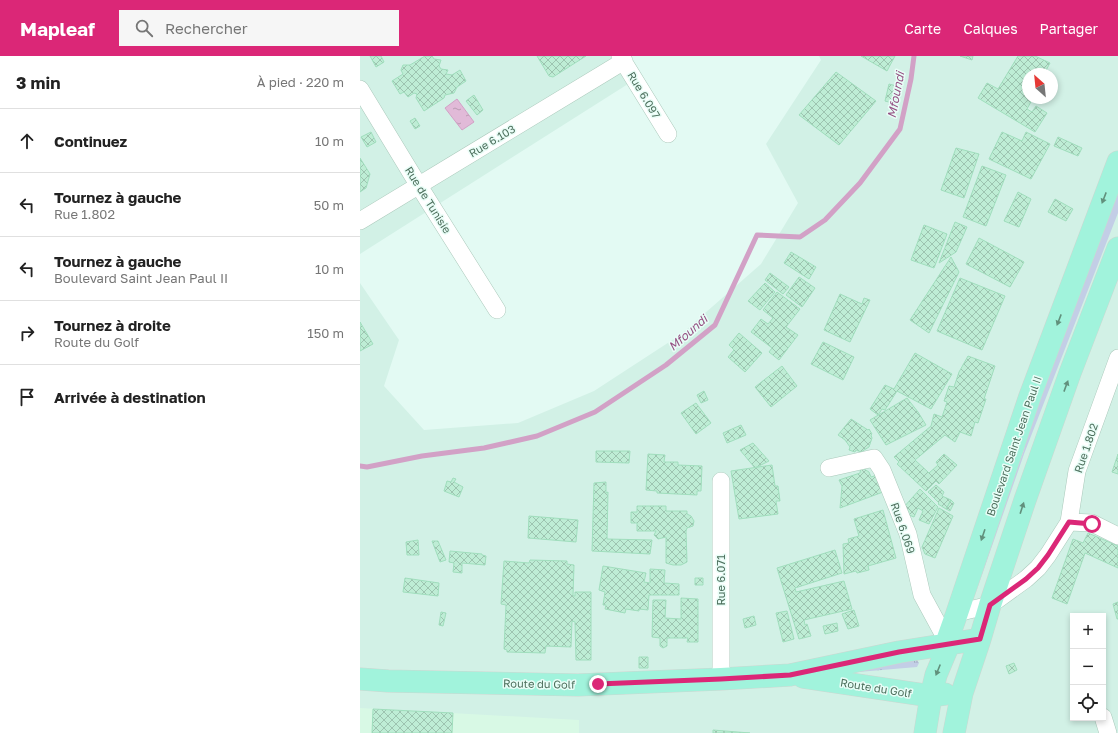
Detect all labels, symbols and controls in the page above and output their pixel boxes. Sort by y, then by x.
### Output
search box [119,10,399,46]
text: Mapleaf [20,17,95,40]
icon: search [133,17,155,39]
text: Rechercher [165,19,248,37]
text: Carte [904,20,941,37]
text: Calques [963,20,1018,37]
text: Partager [1040,20,1098,37]
north arrow [1022,68,1058,104]
street label: Rue 6.097 [625,69,664,121]
water label: Mfoundi [884,69,908,119]
text: 3 min [16,72,60,93]
text: À pied · 220 m [257,74,344,90]
street label: Rue 6.103 [466,122,517,159]
icon: ahead [16,130,38,152]
text: Continuez [54,132,127,150]
text: 10 m [315,133,344,149]
street label: Rue de Tunisie [403,164,454,236]
text: Tournez à gauche [54,188,181,206]
one-way arrow [1101,193,1107,205]
icon: left [16,194,38,216]
text: 50 m [314,197,344,213]
text: Rue 1.802 [54,206,115,222]
text: Tournez à gauche [54,252,181,270]
icon: left [16,258,38,280]
text: 10 m [315,261,344,277]
text: Boulevard Saint Jean Paul II [54,270,228,286]
water label: Mfoundi [665,310,712,354]
one-way arrow [1055,314,1061,326]
text: Tournez à droite [54,316,171,334]
icon: right [16,322,38,344]
text: 150 m [307,325,344,341]
text: Route du Golf [54,334,139,350]
street label: Boulevard Saint Jean Paul II [983,374,1044,518]
one-way arrow [1063,379,1069,391]
icon: arrive [16,386,38,408]
text: Arrivée à destination [54,388,206,406]
street label: Rue 1.802 [1071,421,1100,474]
street label: Rue 6.069 [889,501,918,555]
one-way arrow [1019,502,1025,514]
route start [1083,515,1101,533]
one-way arrow [980,529,986,541]
street label: Rue 6.071 [714,555,727,606]
map controls [1070,613,1106,721]
button: + [1070,613,1106,649]
button: − [1070,649,1106,685]
one-way arrow [935,665,941,677]
route end [589,675,607,693]
street label: Route du Golf [840,675,913,700]
street label: Route du Golf [503,676,575,691]
button: locate [1070,685,1106,721]

